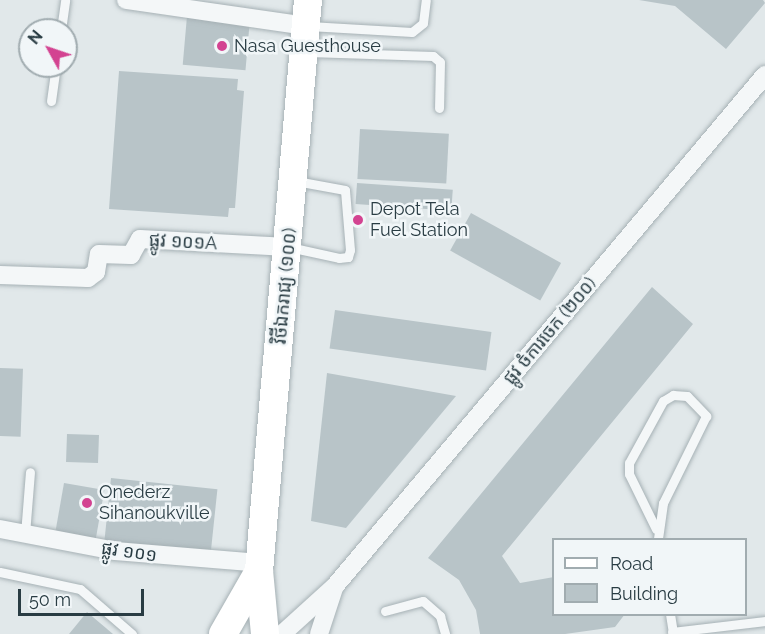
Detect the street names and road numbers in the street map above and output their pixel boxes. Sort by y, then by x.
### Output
street label: វិថីឯករាជ្យ (១០០) [269,227,301,345]
street label: ផ្លូវ ១០១A [148,229,218,255]
street label: ផ្លូវ ចំការចេក (២០០) [499,273,601,389]
street label: ផ្លូវ ១០១ [100,537,158,567]

